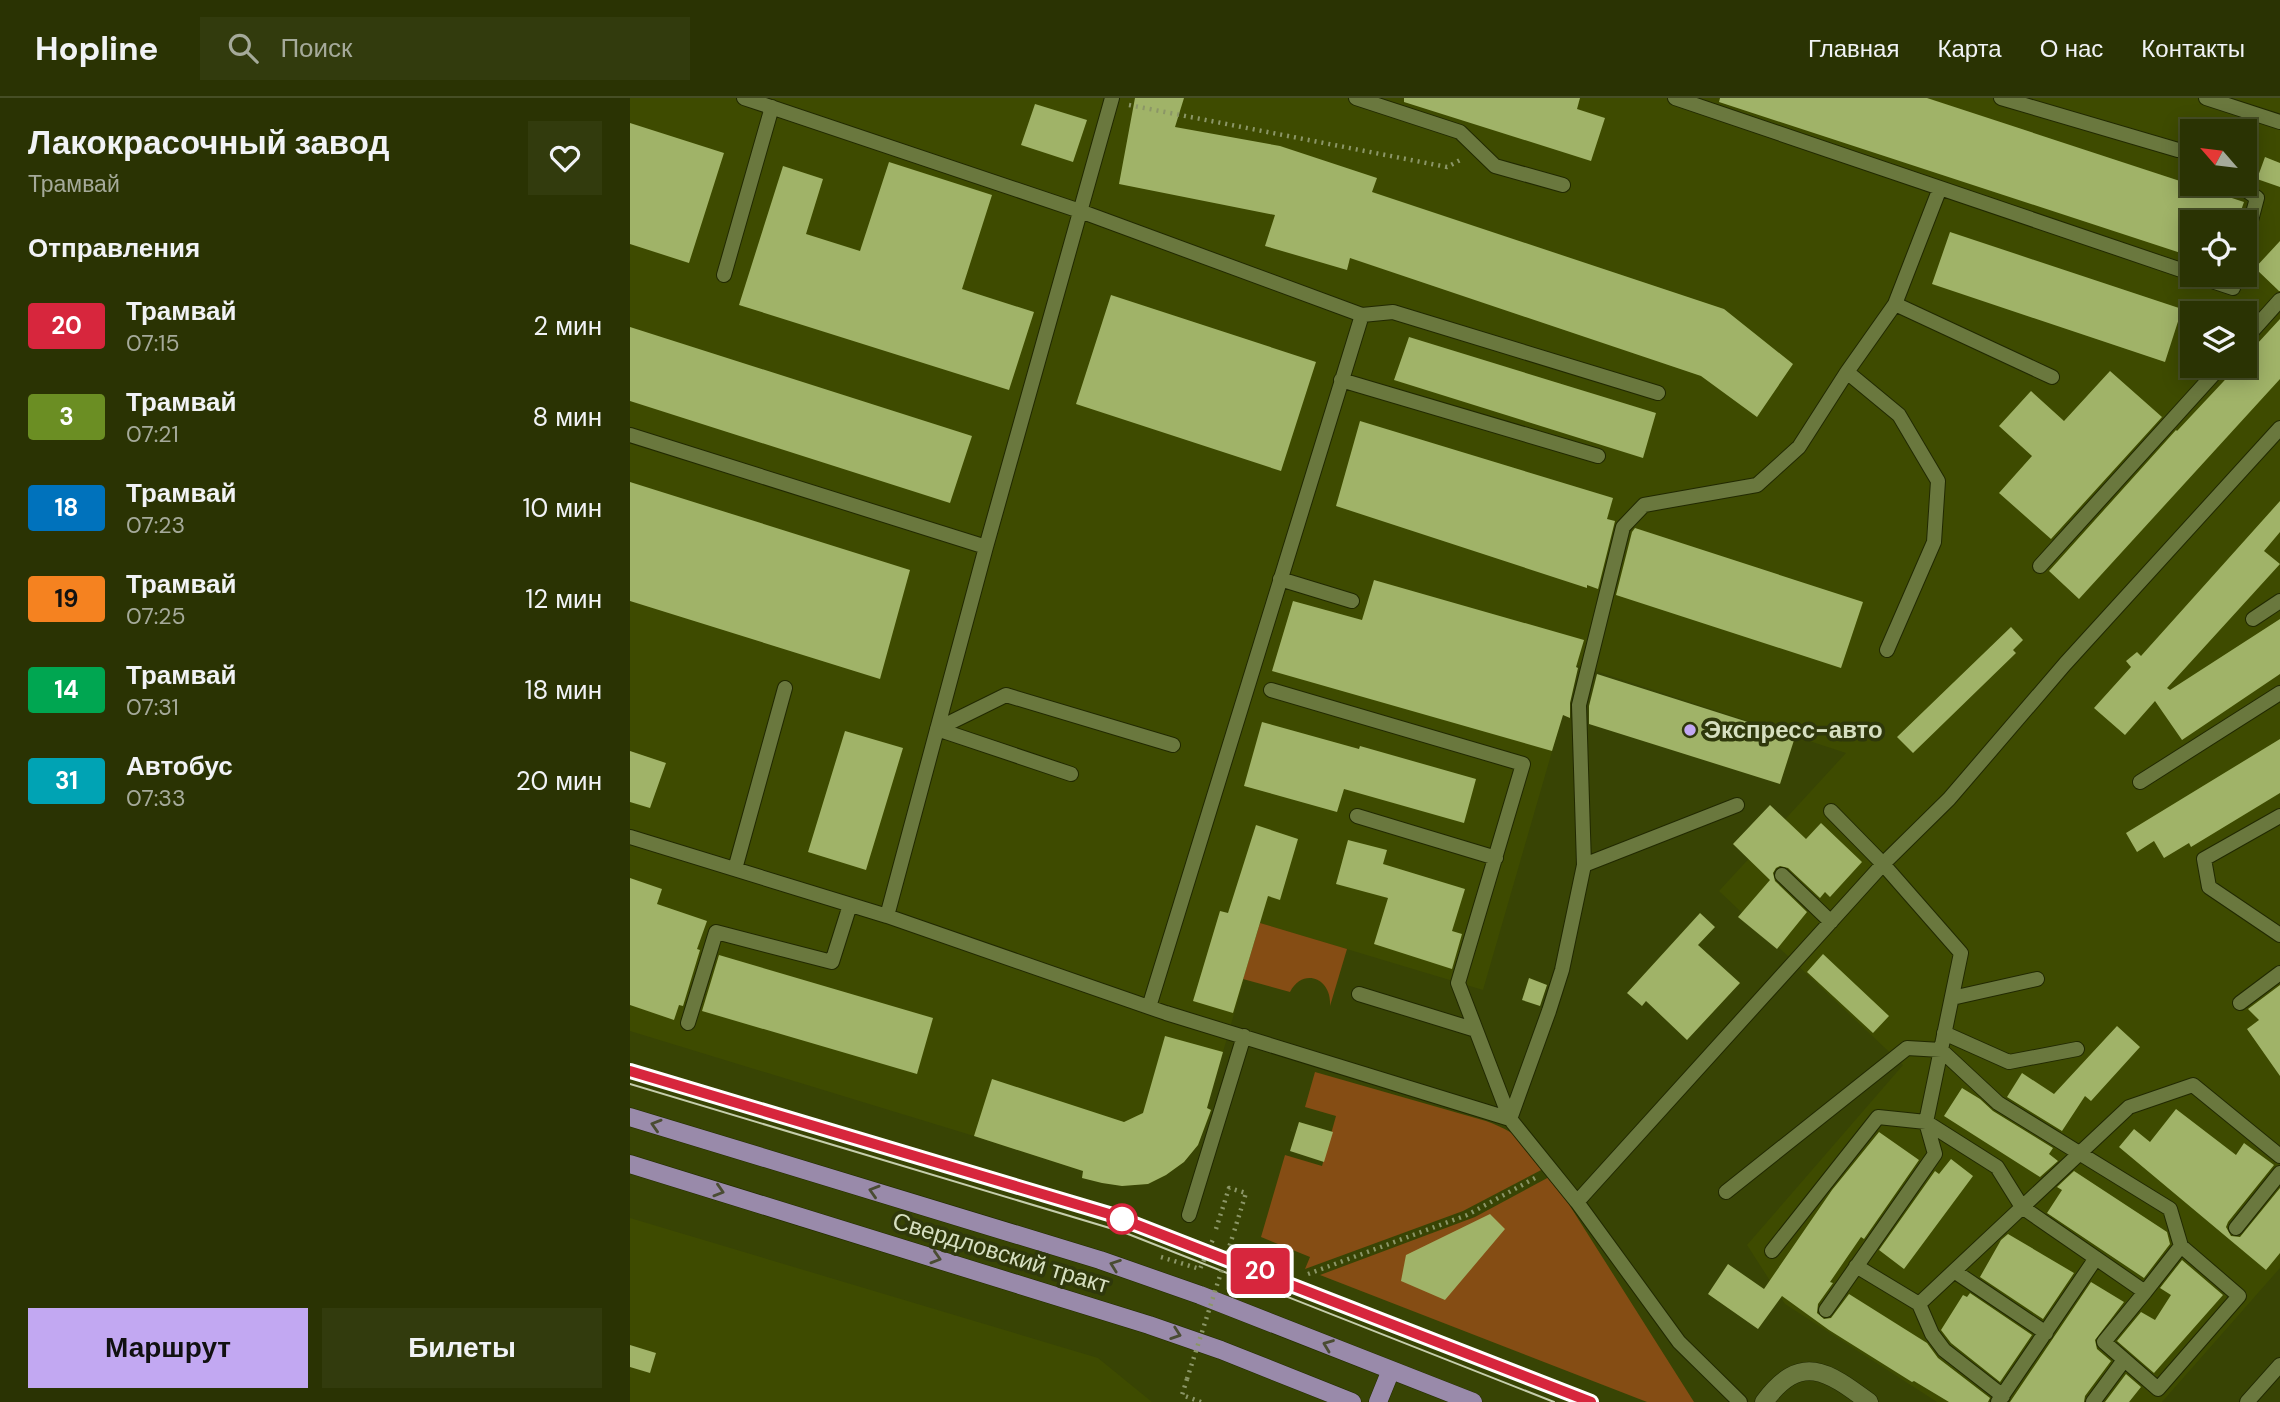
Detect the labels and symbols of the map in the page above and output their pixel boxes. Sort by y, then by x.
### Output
north arrow [2180,119,2258,196]
place label: Экспресс-авто [1704,714,1883,745]
marker: Экспресс-авто [1682,722,1698,738]
one-way arrow [651,1118,663,1133]
one-way arrow [712,1182,724,1197]
one-way arrow [868,1184,880,1199]
unlabelled marker [1107,1204,1137,1234]
street label: Свердловский тракт [889,1205,1113,1300]
line badge: 20 [1228,1248,1292,1294]
one-way arrow [930,1249,942,1264]
one-way arrow [1109,1259,1121,1273]
one-way arrow [1170,1326,1182,1340]
one-way arrow [1322,1340,1334,1354]

